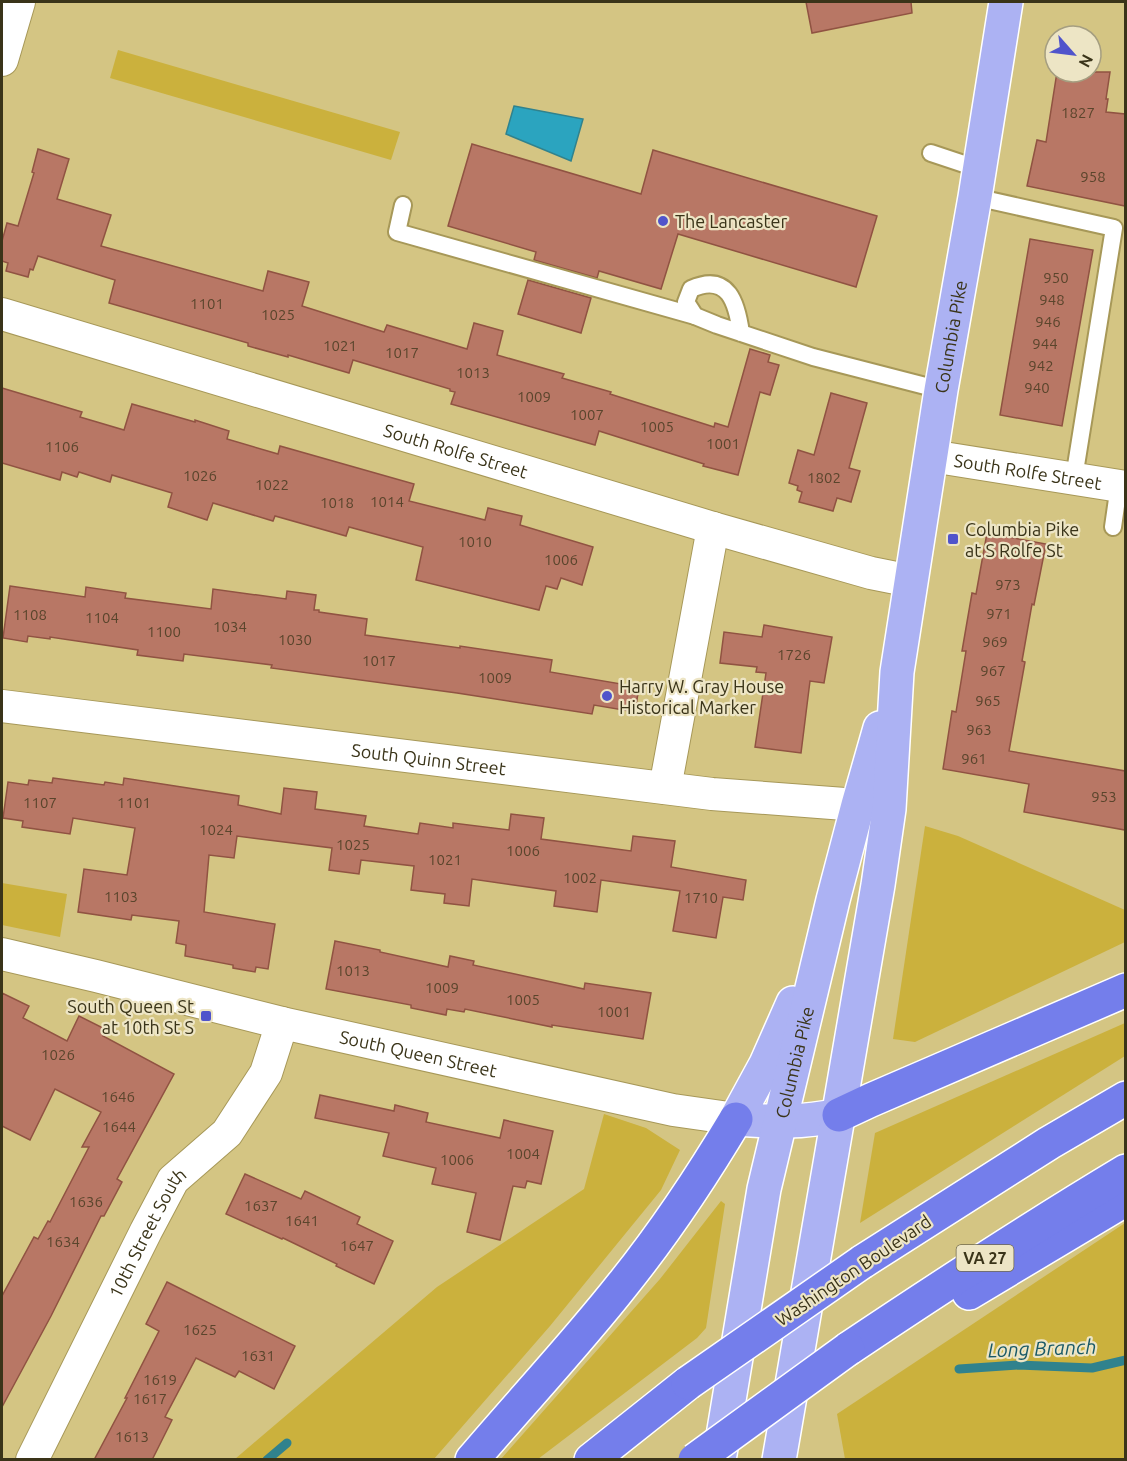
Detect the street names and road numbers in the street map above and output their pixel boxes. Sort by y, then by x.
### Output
street label: Columbia Pike [931,279,970,395]
street label: South Rolfe Street [381,420,530,482]
street label: South Rolfe Street [952,450,1103,493]
street label: South Quinn Street [350,739,507,778]
street label: Columbia Pike [771,1004,817,1120]
street label: South Queen Street [338,1026,499,1081]
street label: 10th Street South [105,1164,190,1301]
street label: Washington Boulevard [772,1211,934,1329]
road number: VA 27 [956,1245,1014,1271]

